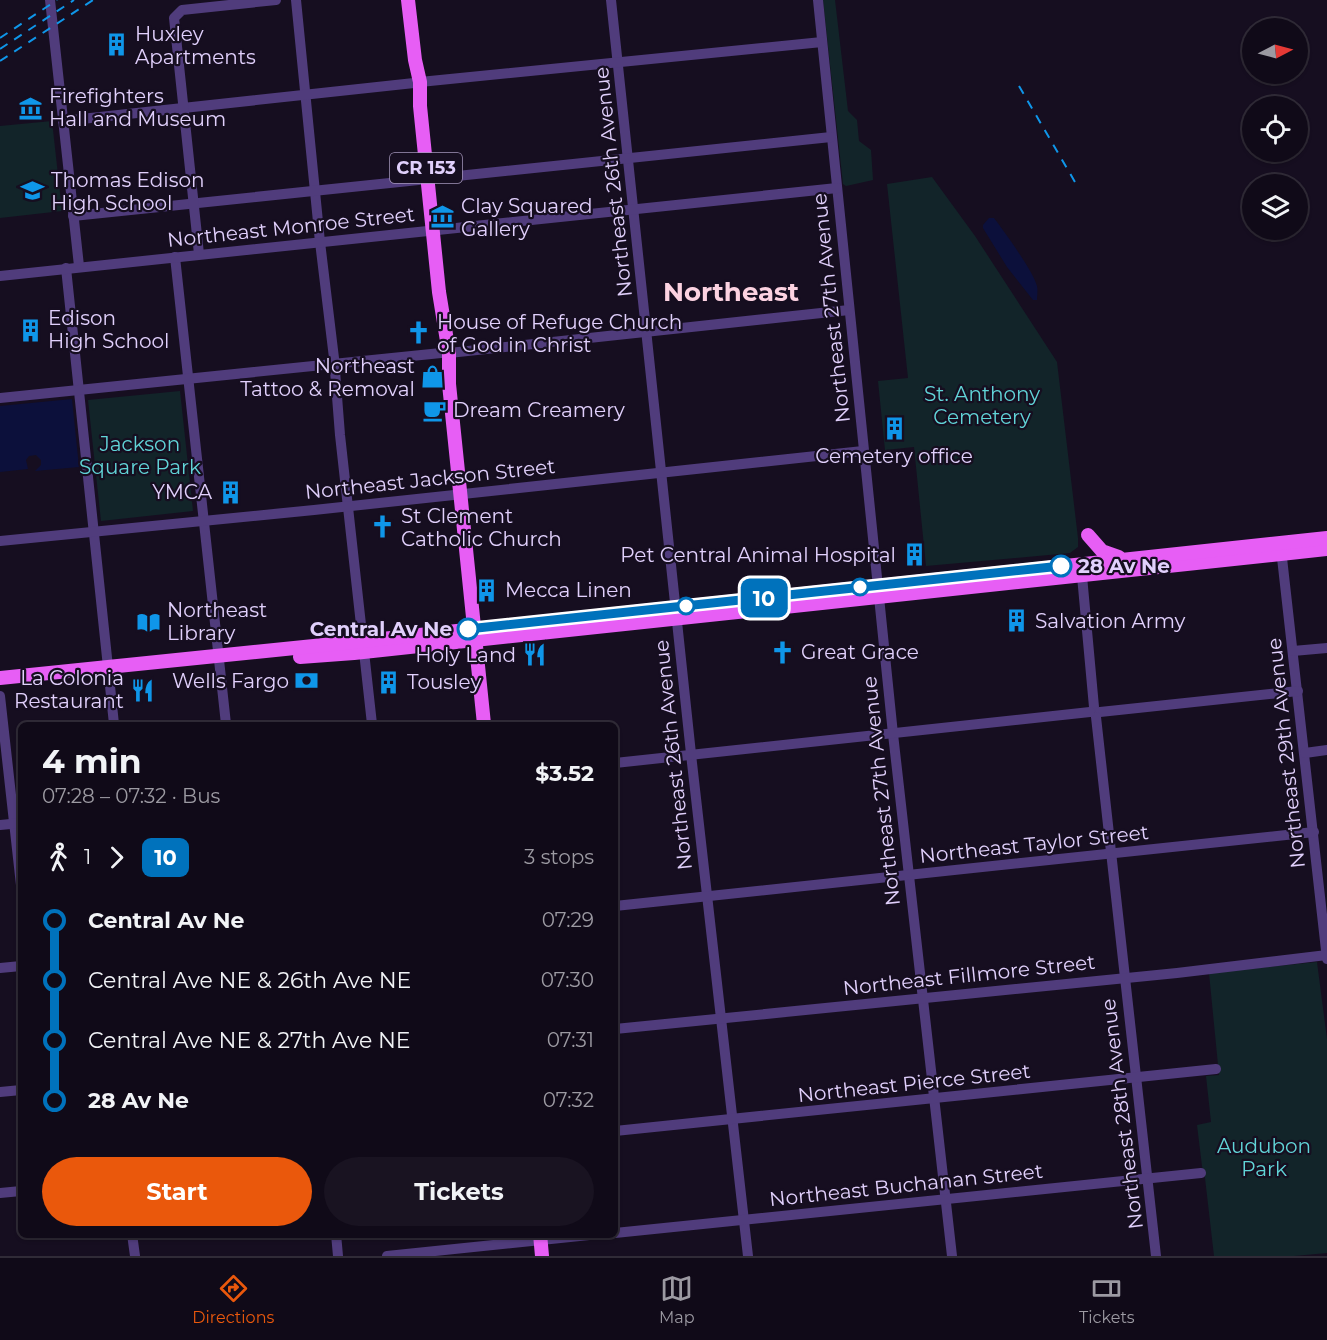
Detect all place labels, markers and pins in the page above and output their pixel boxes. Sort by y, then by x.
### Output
place label: Huxley Apartments [135,22,256,69]
building icon: Huxley Apartments [104,32,130,58]
place label: Firefighters Hall and Museum [49,84,226,131]
museum icon: Firefighters Hall and Museum [18,95,44,121]
place label: Thomas Edison High School [51,168,205,215]
school or university icon: Thomas Edison High School [20,178,46,204]
place label: Clay Squared Gallery [461,194,593,241]
museum icon: Clay Squared Gallery [430,204,456,230]
place label: Edison High School [48,306,170,353]
place label: House of Refuge Church of God in Christ [437,310,682,357]
building icon: Edison High School [17,317,43,343]
church icon: House of Refuge Church of God in Christ [406,320,432,346]
place label: Northeast Tattoo & Removal [240,354,415,401]
shop icon: Northeast Tattoo & Removal [420,364,446,390]
cafe icon: Dream Creamery [422,397,448,423]
place label: Dream Creamery [453,398,625,422]
building icon: Cemetery office [881,416,907,442]
place label: Cemetery office [815,444,973,468]
building icon: YMCA [217,479,243,505]
place label: YMCA [152,480,213,504]
place label: St Clement Catholic Church [401,504,562,551]
church icon: St Clement Catholic Church [370,514,396,540]
building icon: Pet Central Animal Hospital [901,542,927,568]
place label: Pet Central Animal Hospital [620,543,896,567]
place label: 28 Av Ne [1078,554,1170,578]
marker: 28 Av Ne [1050,555,1072,577]
building icon: Mecca Linen [474,577,500,603]
place label: Mecca Linen [505,578,632,602]
unlabelled marker [851,578,869,596]
unlabelled marker [677,597,695,615]
place label: Northeast Library [167,598,267,645]
building icon: Salvation Army [1004,608,1030,634]
library icon: Northeast Library [136,609,162,635]
place label: Salvation Army [1035,609,1186,633]
place label: Central Av Ne [310,617,452,641]
marker: Central Av Ne [457,618,479,640]
church icon: Great Grace [770,639,796,665]
place label: Great Grace [801,640,919,664]
restaurant icon: Holy Land [521,642,547,668]
place label: Holy Land [415,643,516,667]
place label: La Colonia Restaurant [14,666,124,713]
bank icon: Wells Fargo [294,668,320,694]
place label: Wells Fargo [172,669,289,693]
building icon: Tousley [376,669,402,695]
place label: Tousley [407,670,481,694]
restaurant icon: La Colonia Restaurant [129,677,155,703]

